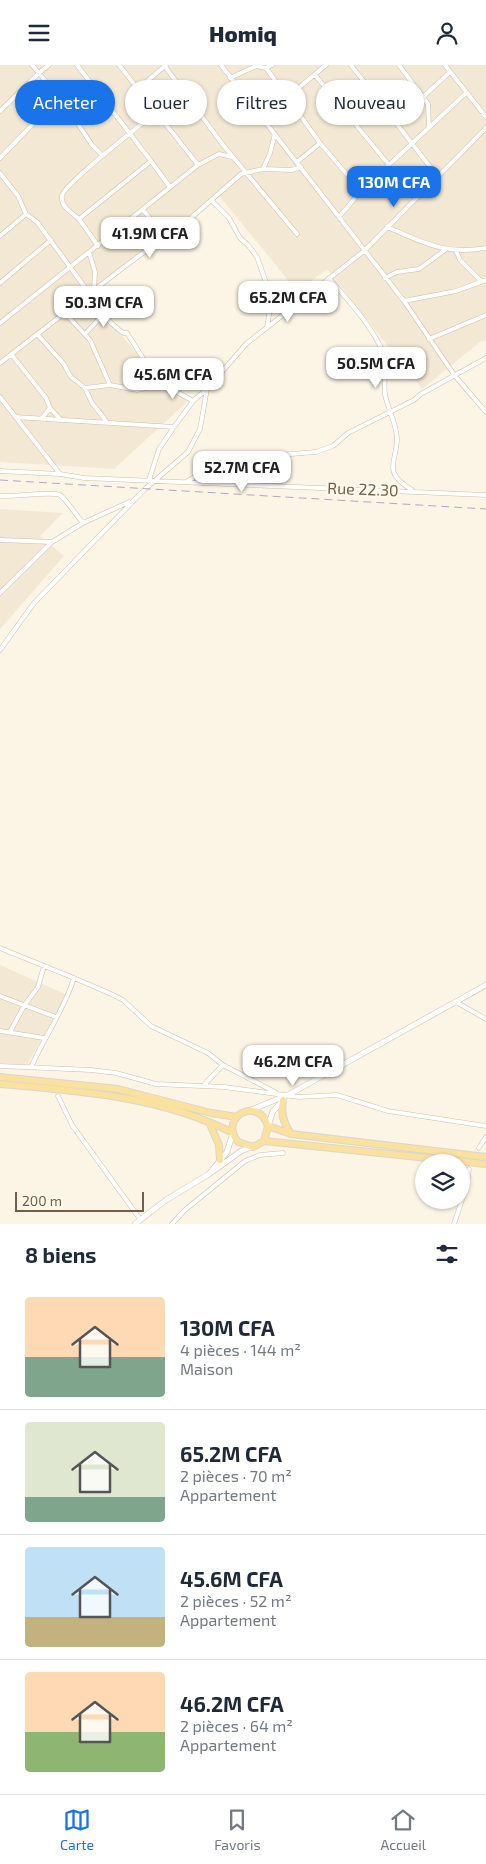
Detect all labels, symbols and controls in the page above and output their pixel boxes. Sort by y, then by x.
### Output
icon: menu [25,19,53,47]
icon: person [433,19,461,47]
text: Homiq [209,20,277,46]
chip: Acheter [15,80,115,125]
chip: Louer [125,80,207,125]
chip: Filtres [217,80,306,125]
chip: Nouveau [316,80,424,125]
pin: 130M CFA [342,165,446,208]
text: 130M CFA [358,172,430,191]
pin: 41.9M CFA [93,217,207,259]
text: 41.9M CFA [112,223,188,242]
pin: 65.2M CFA [231,281,345,323]
pin: 50.3M CFA [47,285,161,328]
text: 65.2M CFA [249,287,327,306]
text: 50.3M CFA [65,292,143,311]
pin: 50.5M CFA [319,347,433,389]
text: 50.5M CFA [337,353,415,372]
pin: 45.6M CFA [116,357,230,400]
text: 45.6M CFA [134,364,212,383]
pin: 52.7M CFA [185,451,299,493]
text: 52.7M CFA [204,457,280,476]
street label: Rue 22.30 [327,478,399,499]
pin: 46.2M CFA [236,1045,350,1087]
text: 46.2M CFA [254,1051,332,1070]
map controls [415,1154,470,1209]
button: layers [415,1154,470,1209]
scale bar [15,1189,144,1212]
text: 200 m [22,1192,62,1209]
icon: filters [433,1240,461,1268]
text: 8 biens [25,1242,97,1267]
text: 130M CFA [180,1315,275,1340]
icon: home [65,1317,125,1377]
text: 4 pièces · 144 m² [180,1340,301,1359]
text: Maison [180,1359,233,1378]
text: 65.2M CFA [180,1441,282,1466]
icon: home [65,1442,125,1502]
text: 2 pièces · 70 m² [180,1466,292,1485]
text: Appartement [180,1485,276,1504]
text: 45.6M CFA [180,1566,283,1591]
icon: home [65,1567,125,1627]
text: 2 pièces · 52 m² [180,1591,292,1610]
text: Appartement [180,1610,276,1629]
text: 46.2M CFA [180,1691,284,1716]
icon: home [65,1692,125,1752]
text: 2 pièces · 64 m² [180,1716,293,1735]
text: Appartement [180,1735,276,1754]
tab: Carte [60,1806,94,1853]
tab: Favoris [214,1806,261,1853]
tab: Accueil [381,1806,426,1853]

